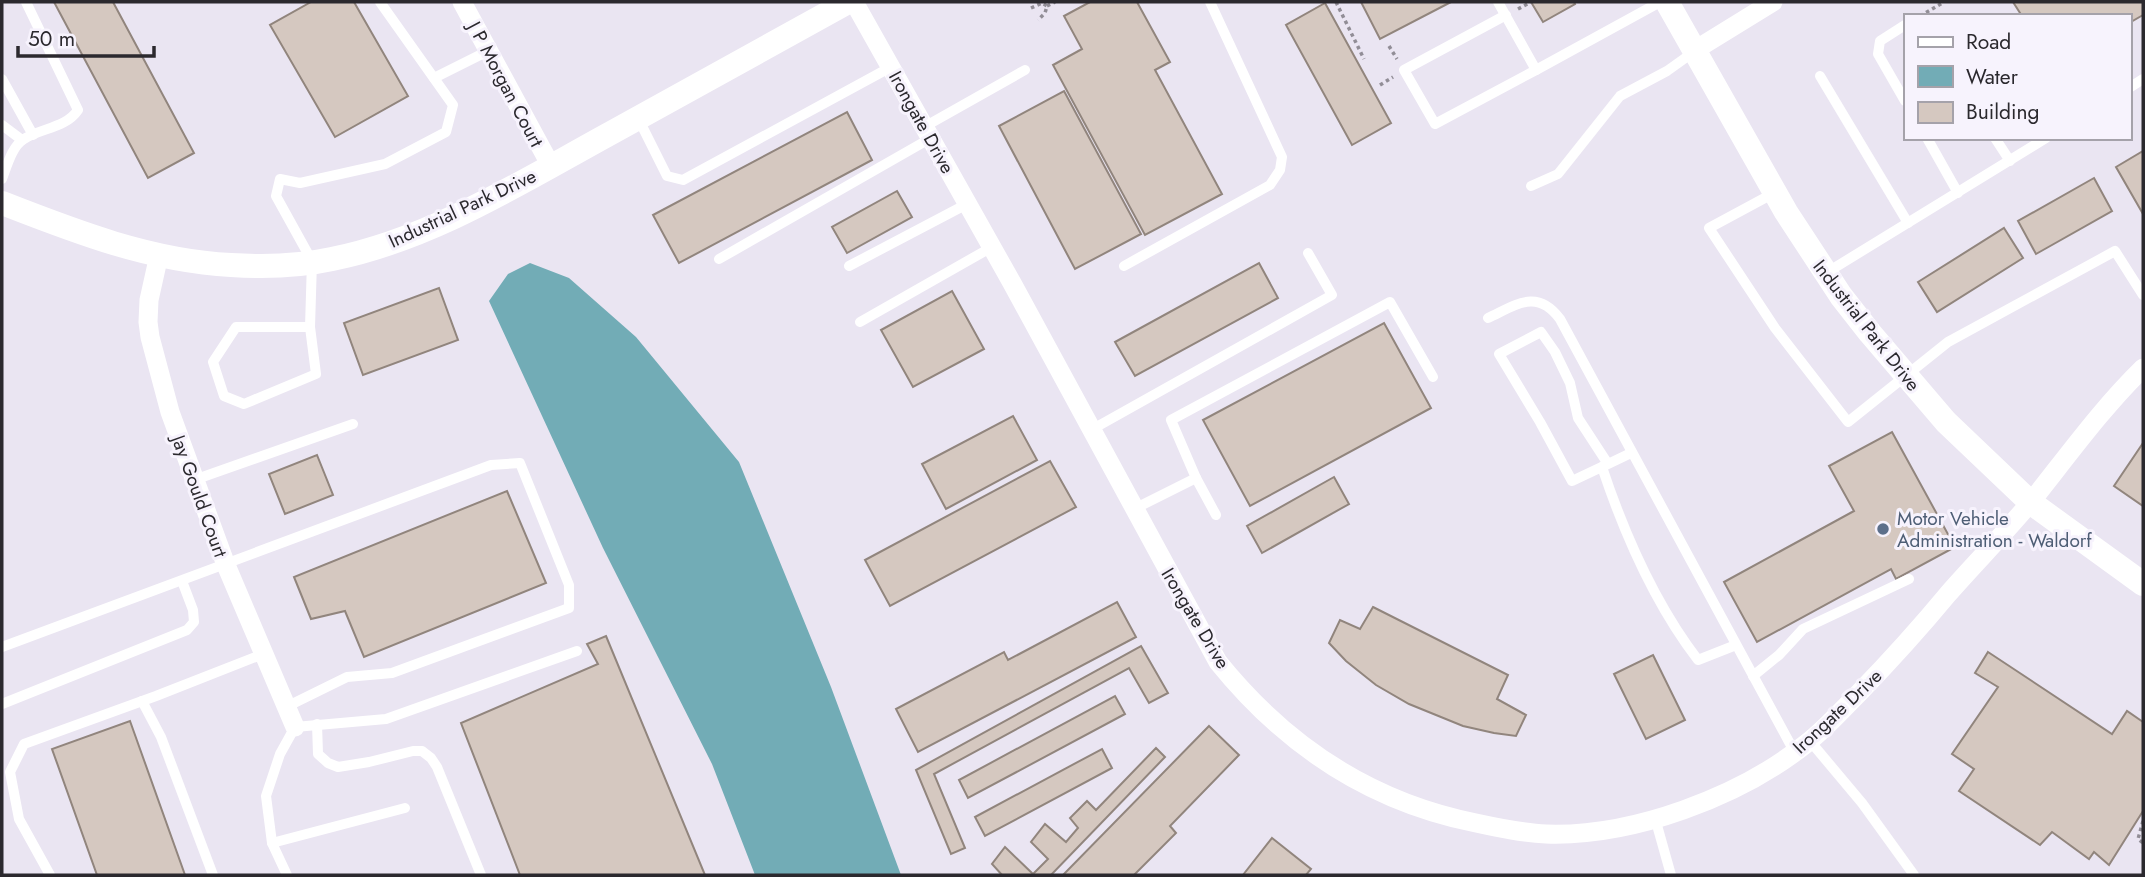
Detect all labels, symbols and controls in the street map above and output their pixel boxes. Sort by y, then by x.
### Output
scale bar [18,14,154,58]
street label: J P Morgan Court [460,14,550,152]
legend [1904,14,2131,140]
text: 50 m [28,24,75,54]
text: Road [1966,27,2011,57]
text: Water [1966,62,2019,92]
street label: Irongate Drive [882,66,961,179]
text: Building [1966,97,2039,127]
street label: Industrial Park Drive [384,162,541,255]
street label: Industrial Park Drive [1807,254,1927,397]
street label: Jay Gould Court [164,429,234,561]
place label: Motor Vehicle Administration - Waldorf [1897,505,2092,554]
marker: Motor Vehicle Administration - Waldorf [1875,521,1891,537]
street label: Irongate Drive [1155,563,1236,674]
street label: Irongate Drive [1787,663,1888,760]

